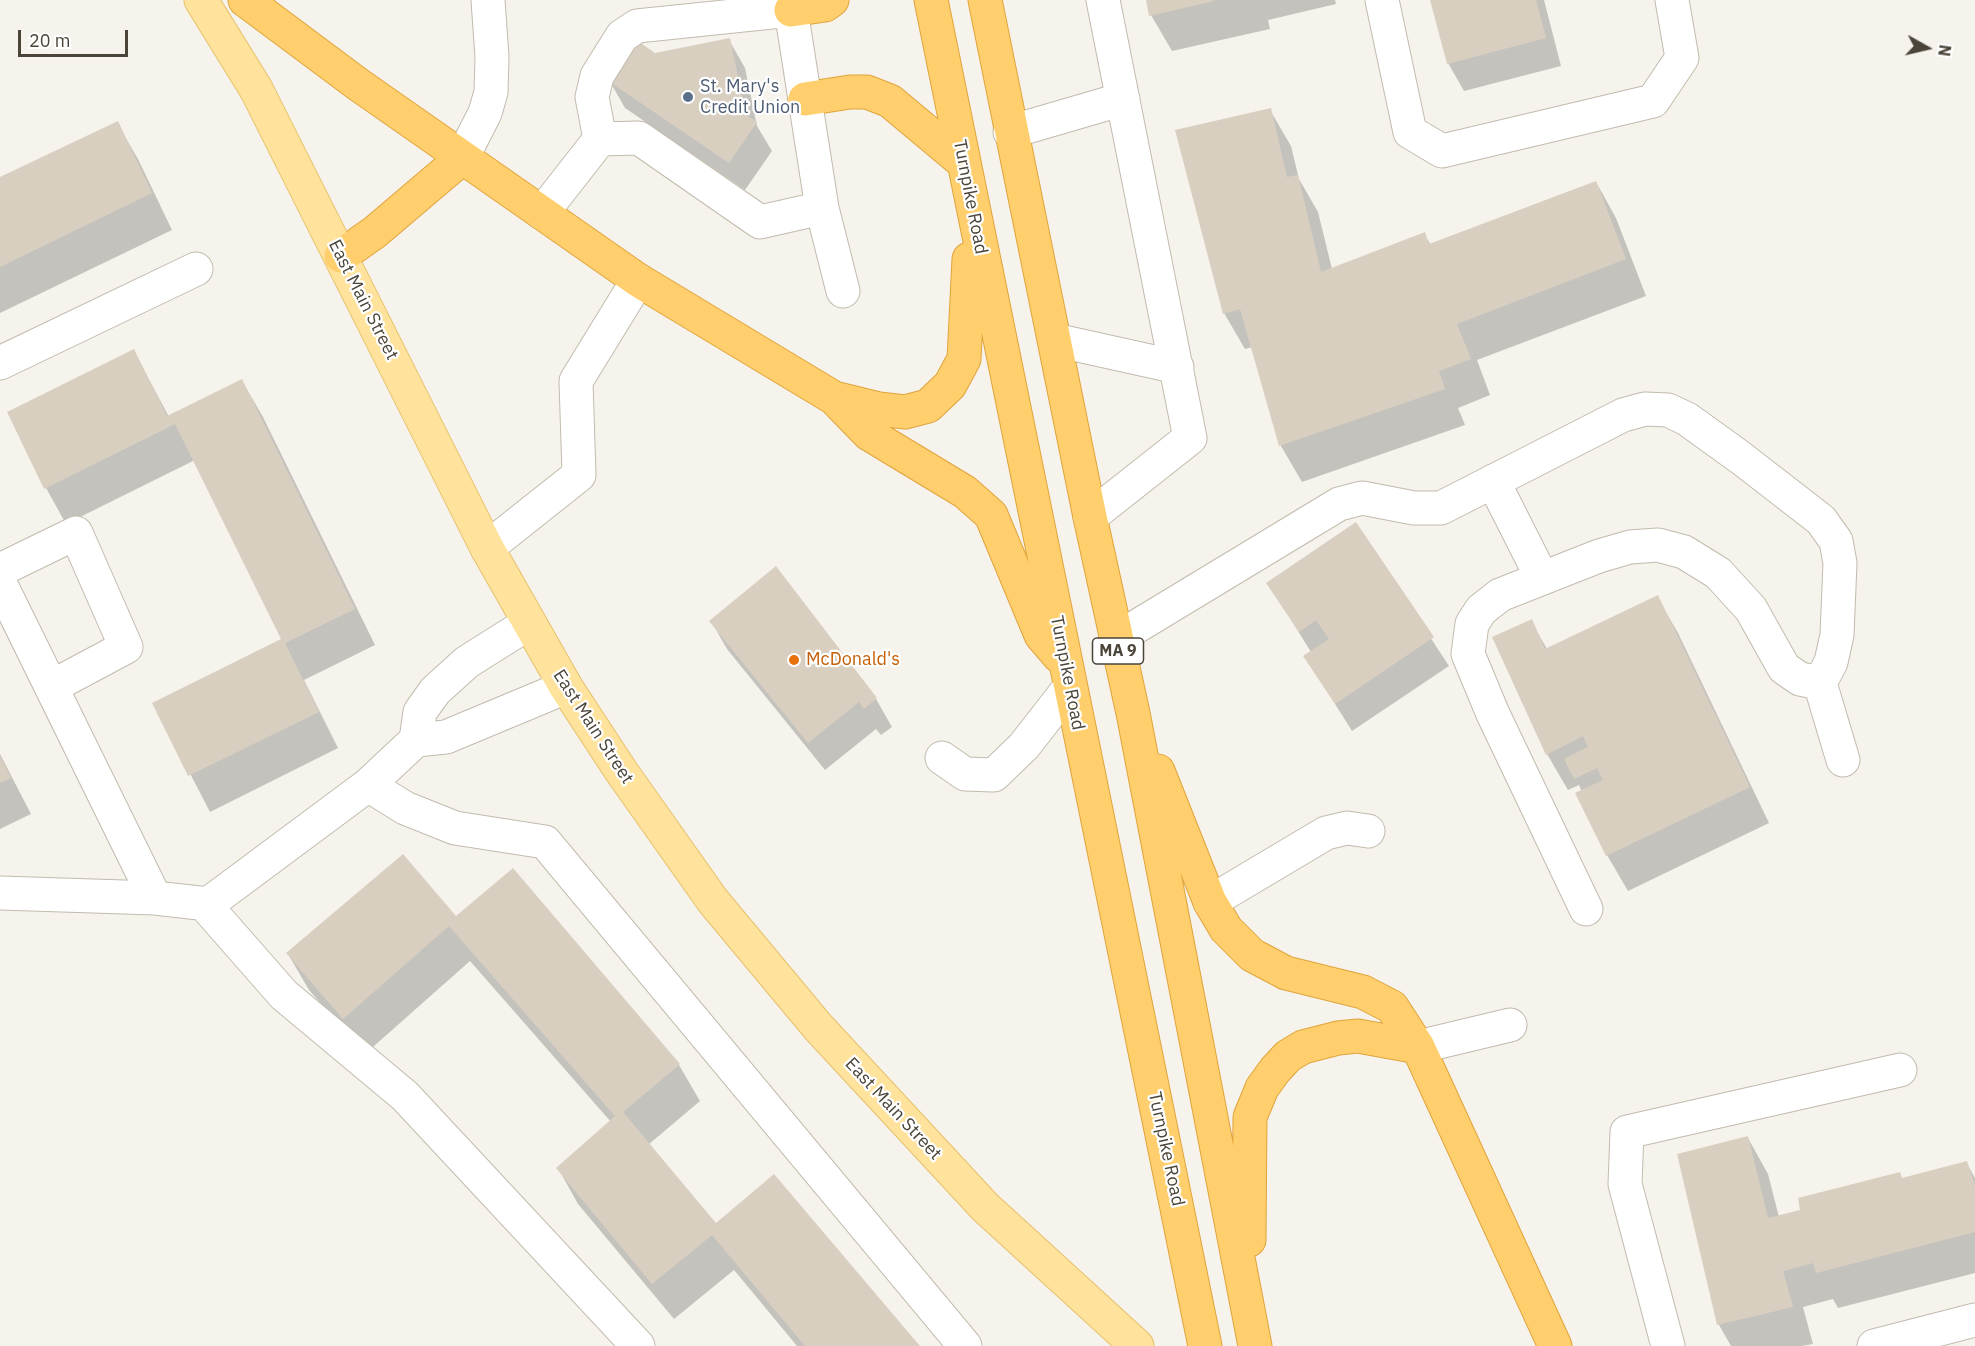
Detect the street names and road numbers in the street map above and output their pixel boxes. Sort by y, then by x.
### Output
street label: Turnpike Road [948,138,992,256]
street label: East Main Street [323,236,403,364]
street label: Turnpike Road [1045,614,1089,732]
road number: MA 9 [1092,638,1144,664]
street label: East Main Street [548,666,638,788]
street label: East Main Street [840,1053,946,1165]
street label: Turnpike Road [1143,1090,1189,1208]

